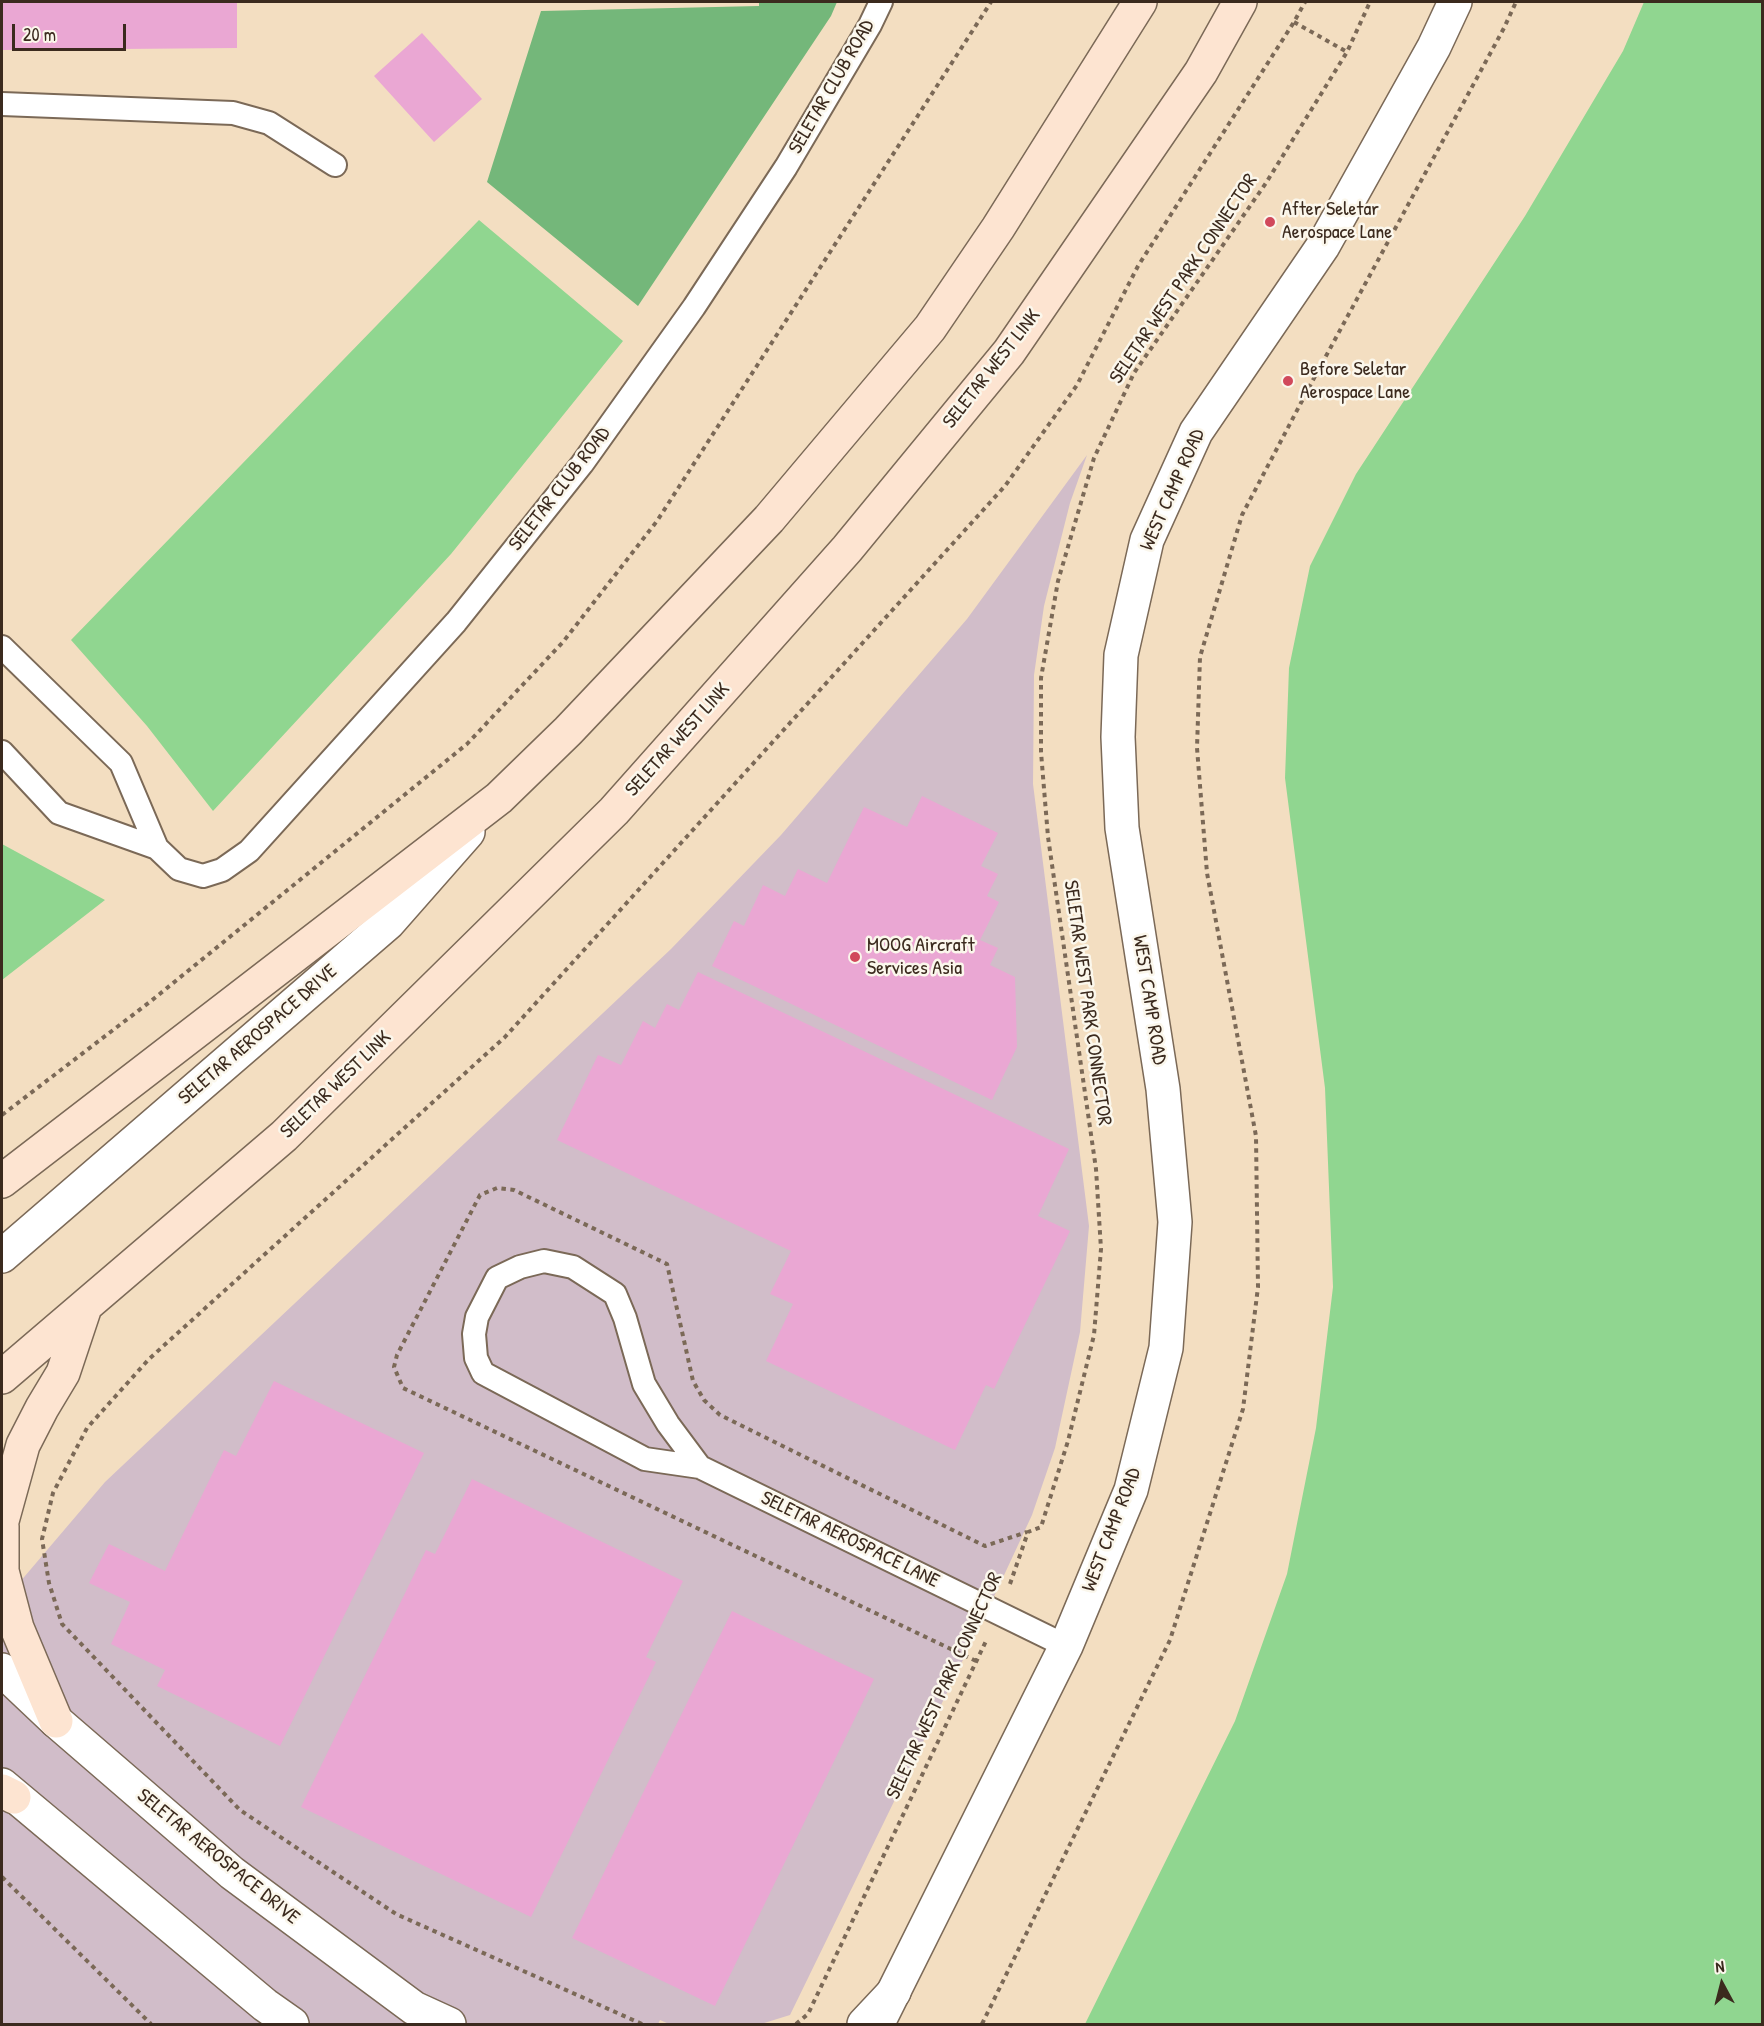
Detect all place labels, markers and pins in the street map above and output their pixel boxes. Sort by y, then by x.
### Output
place label: After Seletar Aerospace Lane [1282,198,1392,245]
marker: After Seletar Aerospace Lane [1263,215,1277,229]
place label: Before Seletar Aerospace Lane [1300,358,1410,405]
marker: Before Seletar Aerospace Lane [1281,374,1295,388]
place label: MOOG Aircraft Services Asia [867,934,975,981]
marker: MOOG Aircraft Services Asia [848,950,862,964]

